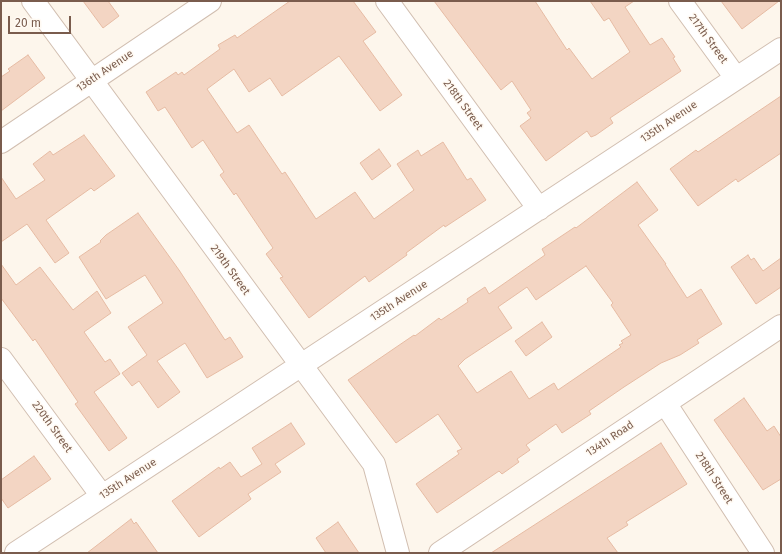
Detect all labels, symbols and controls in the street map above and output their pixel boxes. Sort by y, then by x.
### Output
scale bar [10,8,73,34]
street label: 217th Street [686,12,730,66]
text: 20 m [15,16,41,30]
street label: 136th Avenue [74,47,136,95]
street label: 218th Street [440,77,486,133]
street label: 135th Avenue [638,98,700,146]
street label: 219th Street [207,242,253,298]
street label: 135th Avenue [368,278,430,324]
street label: 220th Street [29,399,75,455]
street label: 134th Road [584,418,636,460]
street label: 218th Street [692,450,736,506]
street label: 135th Avenue [97,456,159,502]

